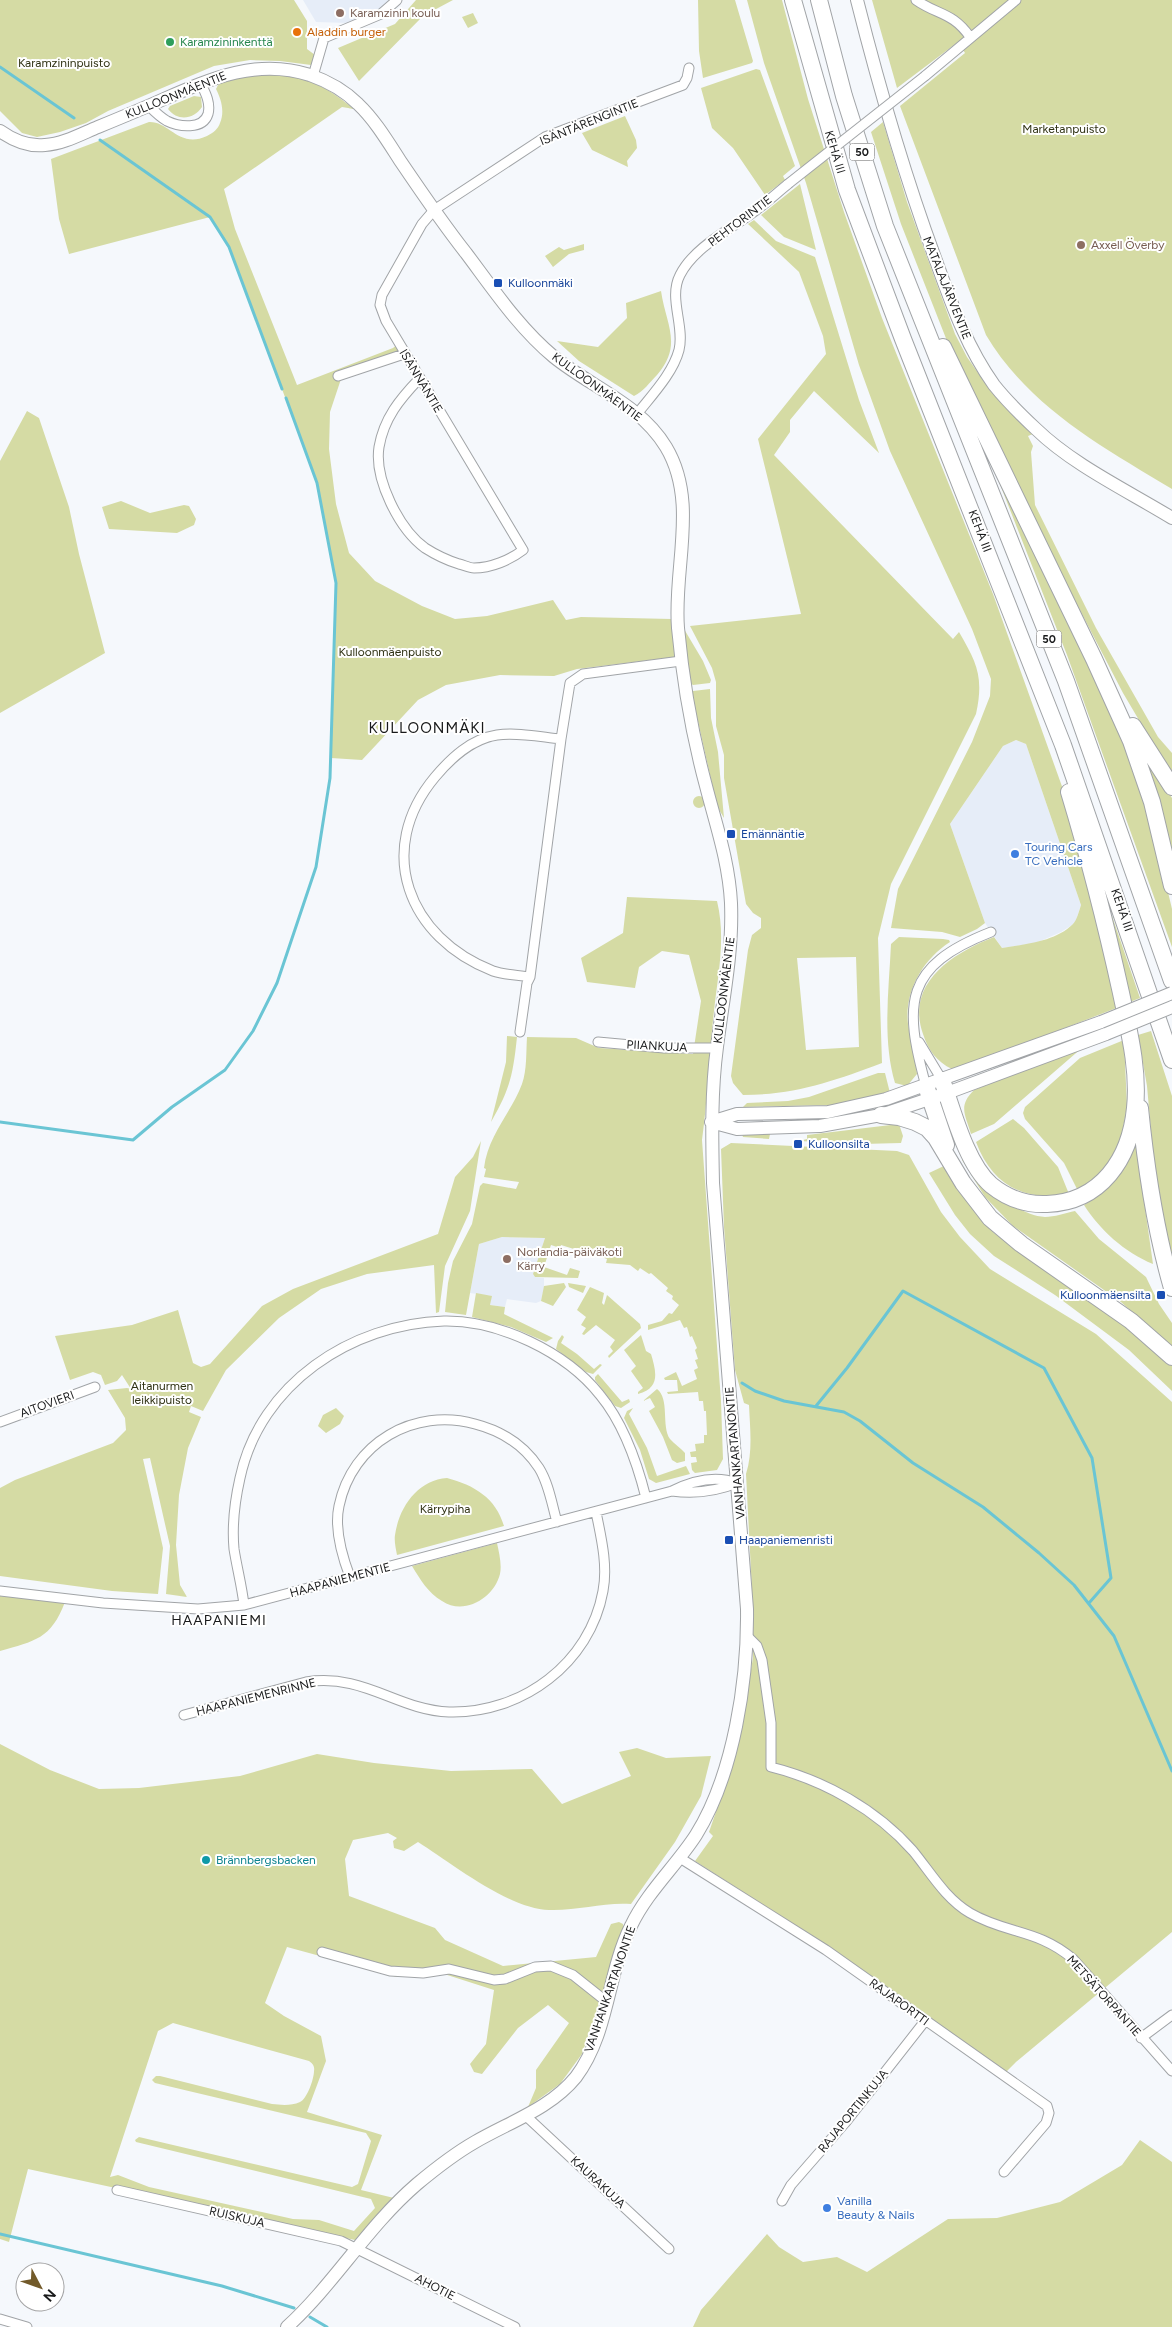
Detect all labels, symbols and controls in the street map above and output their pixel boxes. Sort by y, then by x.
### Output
place label: Karamzinin koulu [350,6,440,20]
marker: Karamzinin koulu [334,7,346,19]
place label: Aladdin burger [307,25,386,39]
marker: Aladdin burger [291,26,303,38]
place label: Karamzininkenttä [180,35,273,49]
marker: Karamzininkenttä [164,36,176,48]
park label: Karamzininpuisto [18,56,110,70]
street label: KULLOONMÄENTIE [123,68,229,122]
street label: ISÄNTÄRENGINTIE [538,96,640,148]
park label: Marketanpuisto [1022,122,1106,136]
street label: KEHÄ III [822,129,848,175]
road number: 50 [850,144,874,160]
street label: PEHTORINTIE [705,193,775,249]
street label: MATALAJÄRVENTIE [920,234,974,342]
place label: Axxell Överby [1091,238,1165,252]
marker: Axxell Överby [1075,239,1087,251]
place label: Kulloonmäki [508,276,573,290]
marker: Kulloonmäki [492,277,504,289]
street label: ISÄNNÄNTIE [397,347,445,415]
street label: KULLOONMÄENTIE [549,350,645,424]
street label: KEHÄ III [966,508,994,554]
road number: 50 [1036,630,1062,648]
park label: Kulloonmäenpuisto [338,645,442,659]
district label: KULLOONMÄKI [368,719,486,737]
place label: Emännäntie [741,827,805,841]
marker: Emännäntie [725,828,737,840]
place label: Touring Cars TC Vehicle [1025,840,1093,868]
marker: Touring Cars TC Vehicle [1009,848,1021,860]
street label: KEHÄ III [1108,887,1136,933]
street label: KULLOONMÄENTIE [710,936,738,1044]
street label: PIIANKUJA [626,1037,688,1055]
place label: Kulloonsilta [808,1137,870,1151]
marker: Kulloonsilta [792,1138,804,1150]
place label: Norlandia-päiväkoti Kärry [517,1245,622,1273]
marker: Norlandia-päiväkoti Kärry [501,1253,513,1265]
place label: Kulloonmäensilta [1060,1288,1151,1302]
marker: Kulloonmäensilta [1155,1289,1167,1301]
park label: Aitanurmen leikkipuisto [131,1379,194,1407]
street label: VANHANKARTANONTIE [722,1386,748,1520]
street label: AITOVIERI [18,1388,76,1420]
park label: Kärrypiha [420,1502,470,1516]
place label: Haapaniemenristi [739,1533,833,1547]
marker: Haapaniemenristi [723,1534,735,1546]
street label: HAAPANIEMENTIE [288,1560,392,1600]
district label: HAAPANIEMI [171,1612,267,1629]
street label: HAAPANIEMENRINNE [195,1675,317,1719]
place label: Brännbergsbacken [216,1853,316,1867]
marker: Brännbergsbacken [200,1854,212,1866]
street label: VANHANKARTANONTIE [582,1924,638,2054]
street label: METSÄTORPANTIE [1064,1953,1144,2039]
street label: RAJAPORTTI [866,1976,932,2028]
street label: RAJAPORTINKUJA [815,2067,891,2155]
street label: KAURAKUJA [568,2153,628,2211]
place label: Vanilla Beauty & Nails [837,2194,915,2222]
marker: Vanilla Beauty & Nails [821,2202,833,2214]
street label: RUISKUJA [208,2204,266,2230]
north arrow [15,2262,65,2312]
street label: AHOTIE [413,2271,457,2303]
text: N [39,2286,59,2305]

